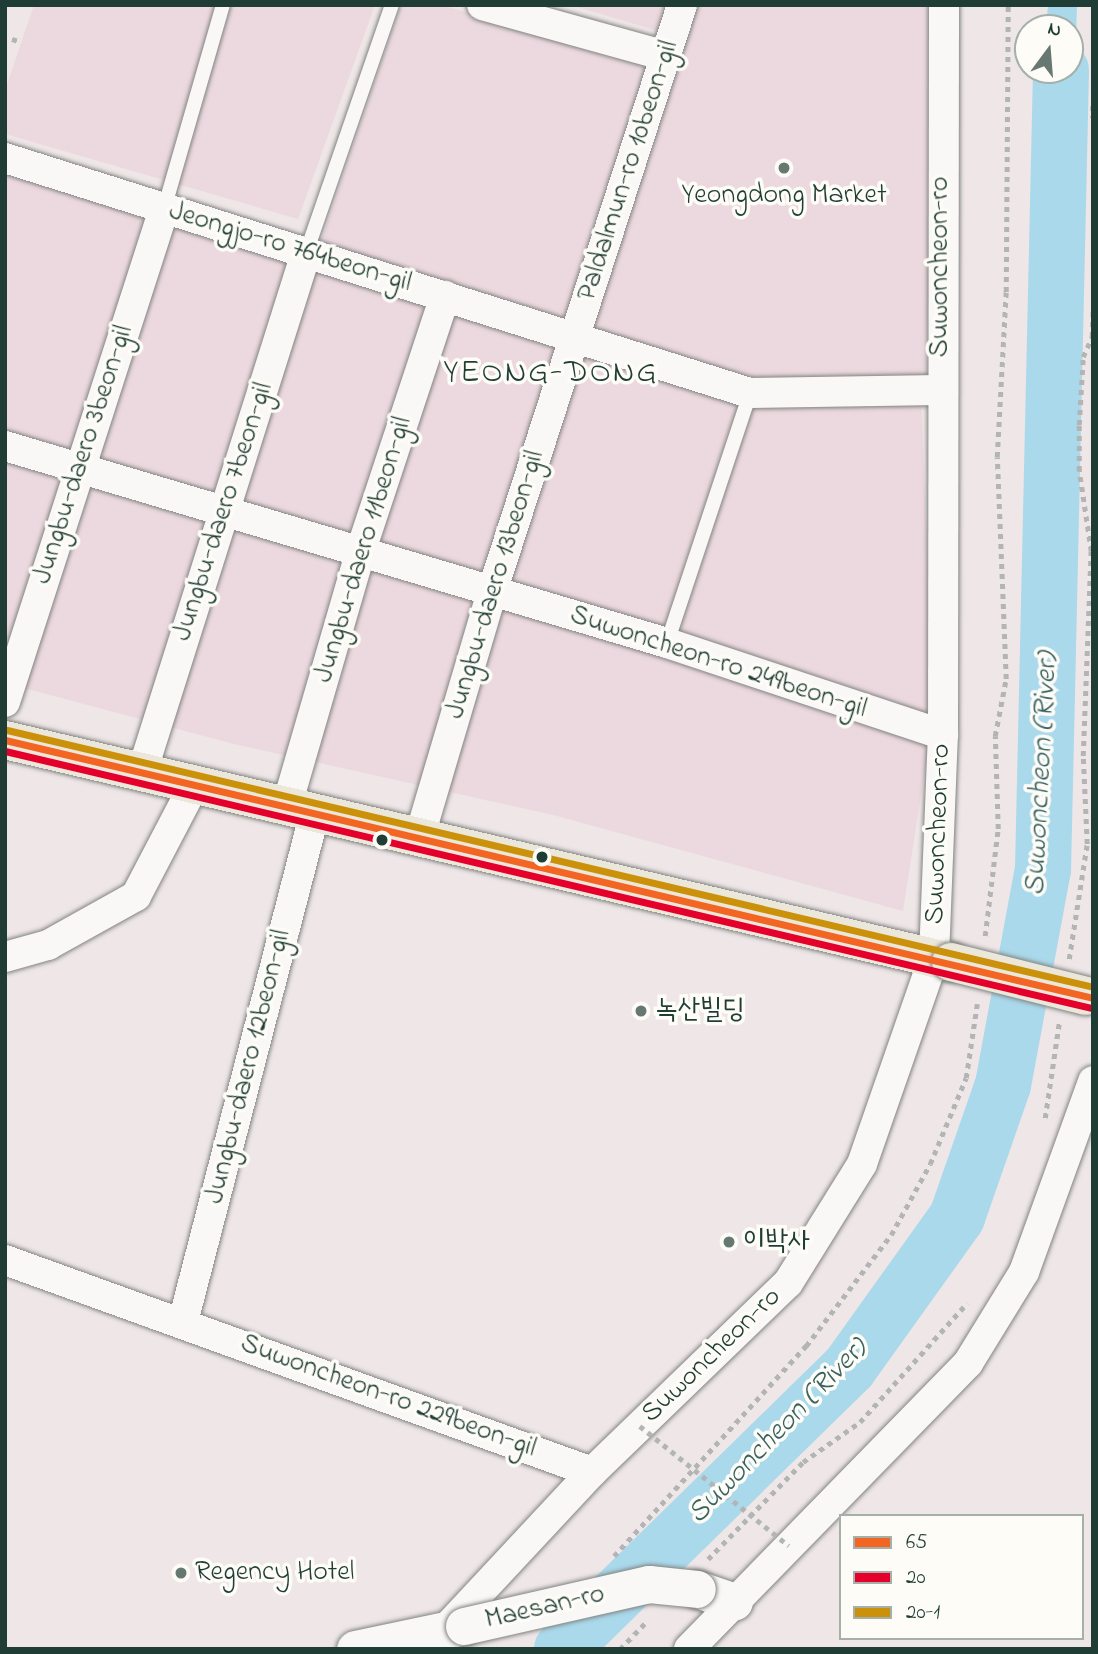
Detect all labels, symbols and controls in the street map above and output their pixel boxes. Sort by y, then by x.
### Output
north arrow [1014,14,1084,84]
text: N [1044,16,1064,45]
street label: Paldalmun-ro 10beon-gil [571,37,687,305]
marker: Yeongdong Market [776,160,792,176]
street label: Suwoncheon-ro [924,177,958,357]
place label: Yeongdong Market [681,179,887,213]
street label: Jeongjo-ro 764beon-gil [165,195,415,301]
street label: Jungbu-daero 3beon-gil [26,321,142,589]
district label: YEONG-DONG [445,355,657,393]
street label: Jungbu-daero 7beon-gil [166,379,282,645]
street label: Jungbu-daero 11beon-gil [308,413,420,687]
street label: Jungbu-daero 13beon-gil [439,447,553,723]
street label: Suwoncheon-ro 249beon-gil [565,599,871,727]
water label: Suwoncheon (River) [1018,651,1066,897]
street label: Suwoncheon-ro [919,743,959,925]
unlabelled marker [375,833,389,847]
unlabelled marker [535,850,549,864]
street label: Jungbu-daero 12beon-gil [199,927,299,1207]
place label: 녹산빌딩 [655,994,745,1028]
marker: 녹산빌딩 [633,1003,649,1019]
place label: 이박사 [743,1225,811,1259]
marker: 이박사 [721,1234,737,1250]
street label: Suwoncheon-ro [635,1281,789,1431]
street label: Suwoncheon-ro 229beon-gil [235,1328,541,1466]
water label: Suwoncheon (River) [680,1332,876,1532]
legend [839,1514,1084,1640]
text: 65 [906,1528,927,1558]
place label: Regency Hotel [195,1556,354,1590]
text: 20 [906,1563,926,1593]
marker: Regency Hotel [173,1565,189,1581]
street label: Maesan-ro [482,1578,608,1638]
text: 20-1 [906,1598,940,1628]

